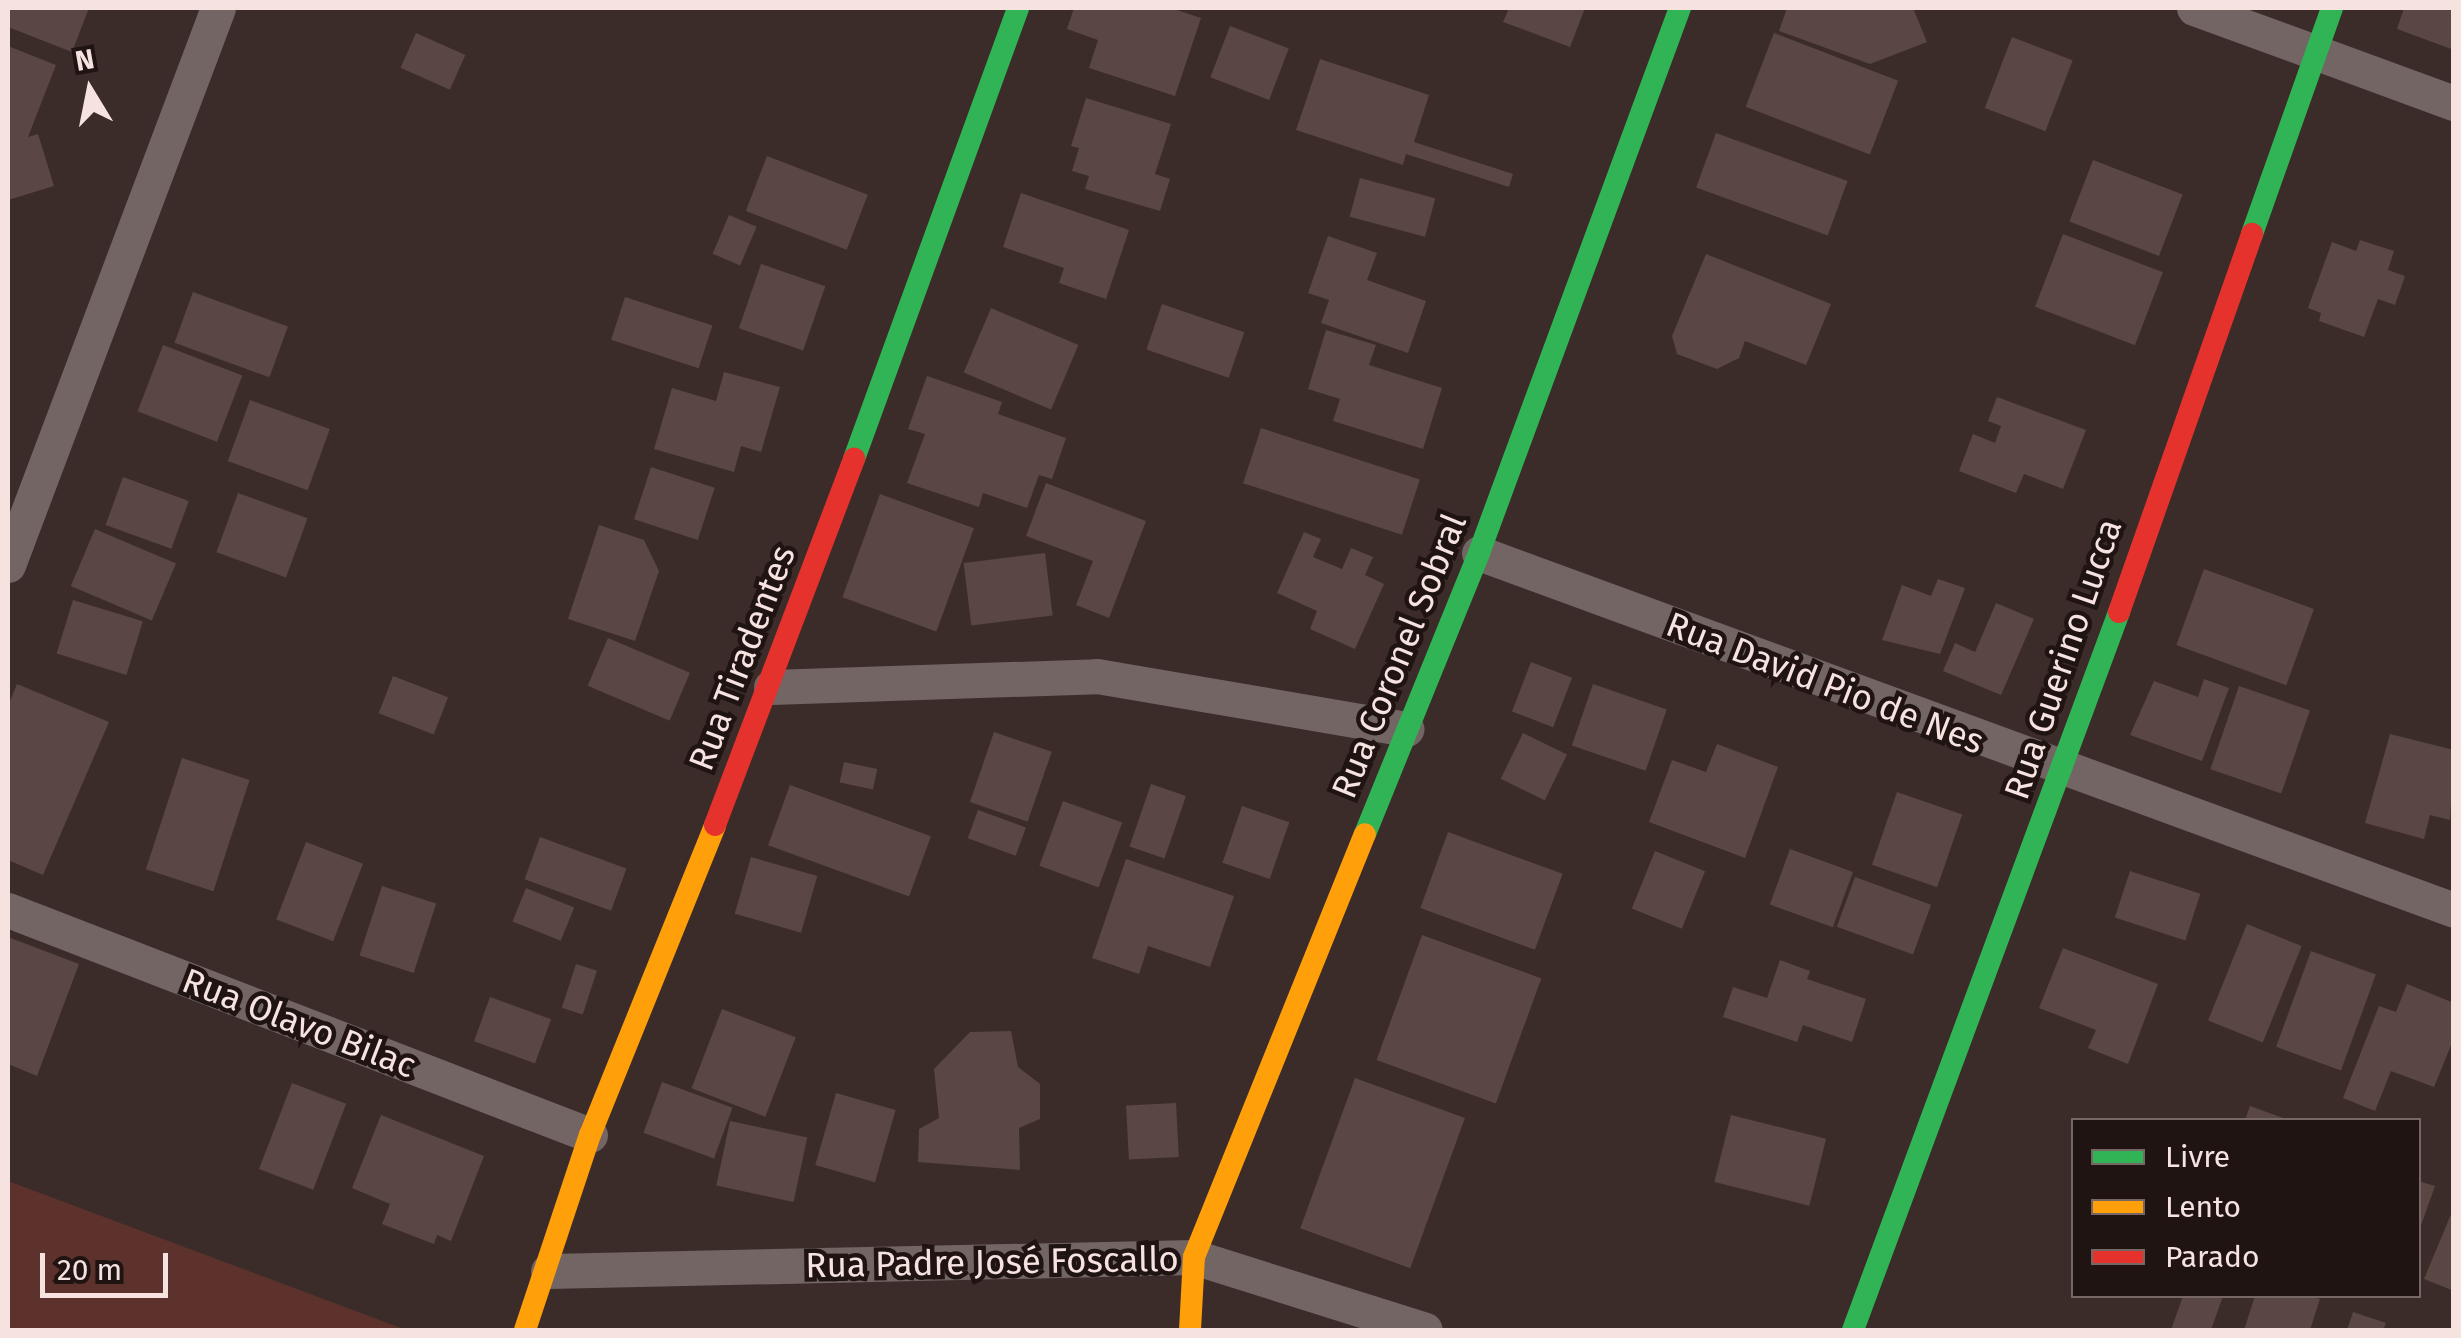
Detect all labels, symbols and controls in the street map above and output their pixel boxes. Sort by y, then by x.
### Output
north arrow [40,40,140,140]
text: N [73,42,97,78]
street label: Rua Coronel Sobral [1323,508,1475,804]
street label: Rua Guerino Lucca [1995,513,2131,805]
street label: Rua Tiradentes [680,540,804,776]
street label: Rua David Pio de Nes [1660,603,1990,763]
street label: Rua Olavo Bilac [176,959,422,1087]
legend [2071,1118,2421,1298]
text: Livre [2165,1139,2230,1175]
text: Lento [2165,1189,2241,1225]
scale bar [45,1233,172,1295]
street label: Rua Padre José Foscallo [805,1238,1179,1286]
text: Parado [2165,1239,2259,1275]
text: 20 m [57,1252,122,1288]

